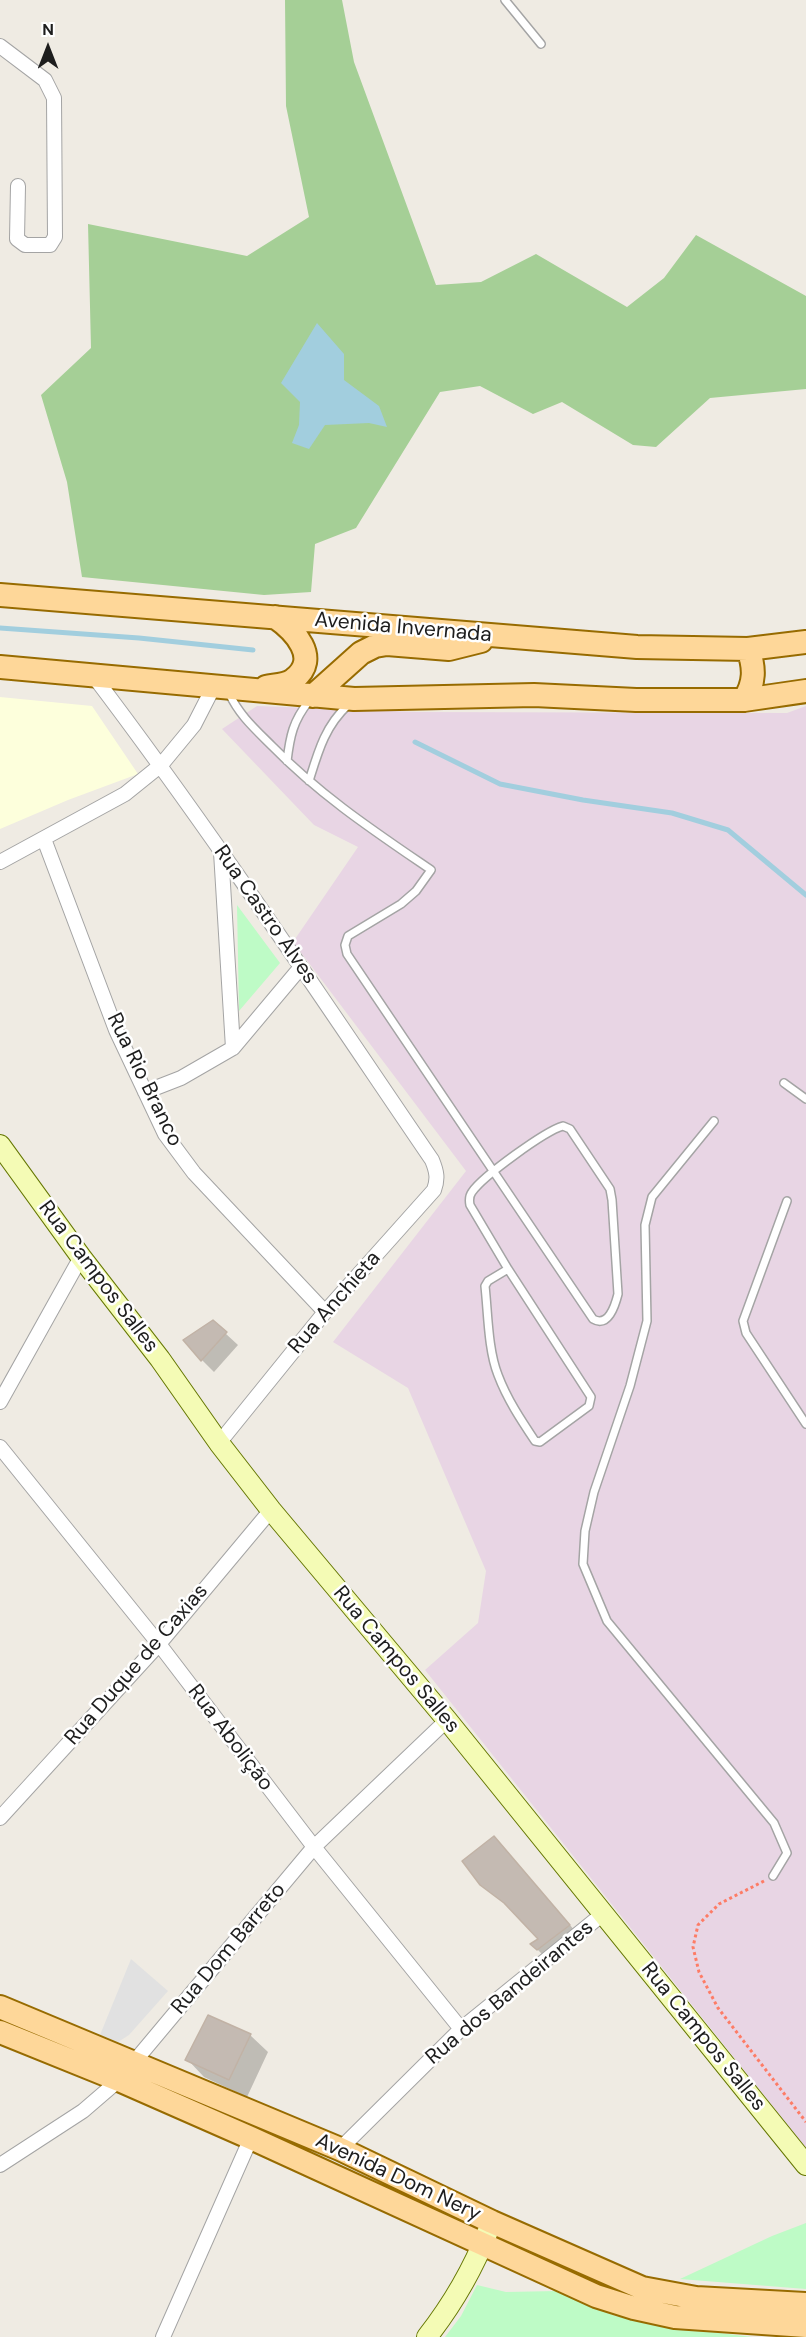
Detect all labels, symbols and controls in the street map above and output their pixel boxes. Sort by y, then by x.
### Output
north arrow [18,18,78,78]
text: N [42,19,54,40]
street label: Avenida Invernada [313,608,493,648]
street label: Rua Castro Alves [208,841,322,989]
street label: Rua Rio Branco [101,1009,187,1151]
street label: Rua Campos Salles [33,1196,163,1358]
street label: Rua Anchieta [284,1246,386,1360]
street label: Rua Duque de Caxias [60,1579,214,1751]
street label: Rua Campos Salles [327,1581,465,1739]
street label: Rua Abolição [182,1680,278,1796]
street label: Rua Dom Barreto [167,1878,291,2020]
street label: Rua dos Bandeirantes [421,1915,599,2071]
street label: Rua Campos Salles [635,1958,771,2116]
street label: Avenida Dom Nery [311,2129,485,2227]

